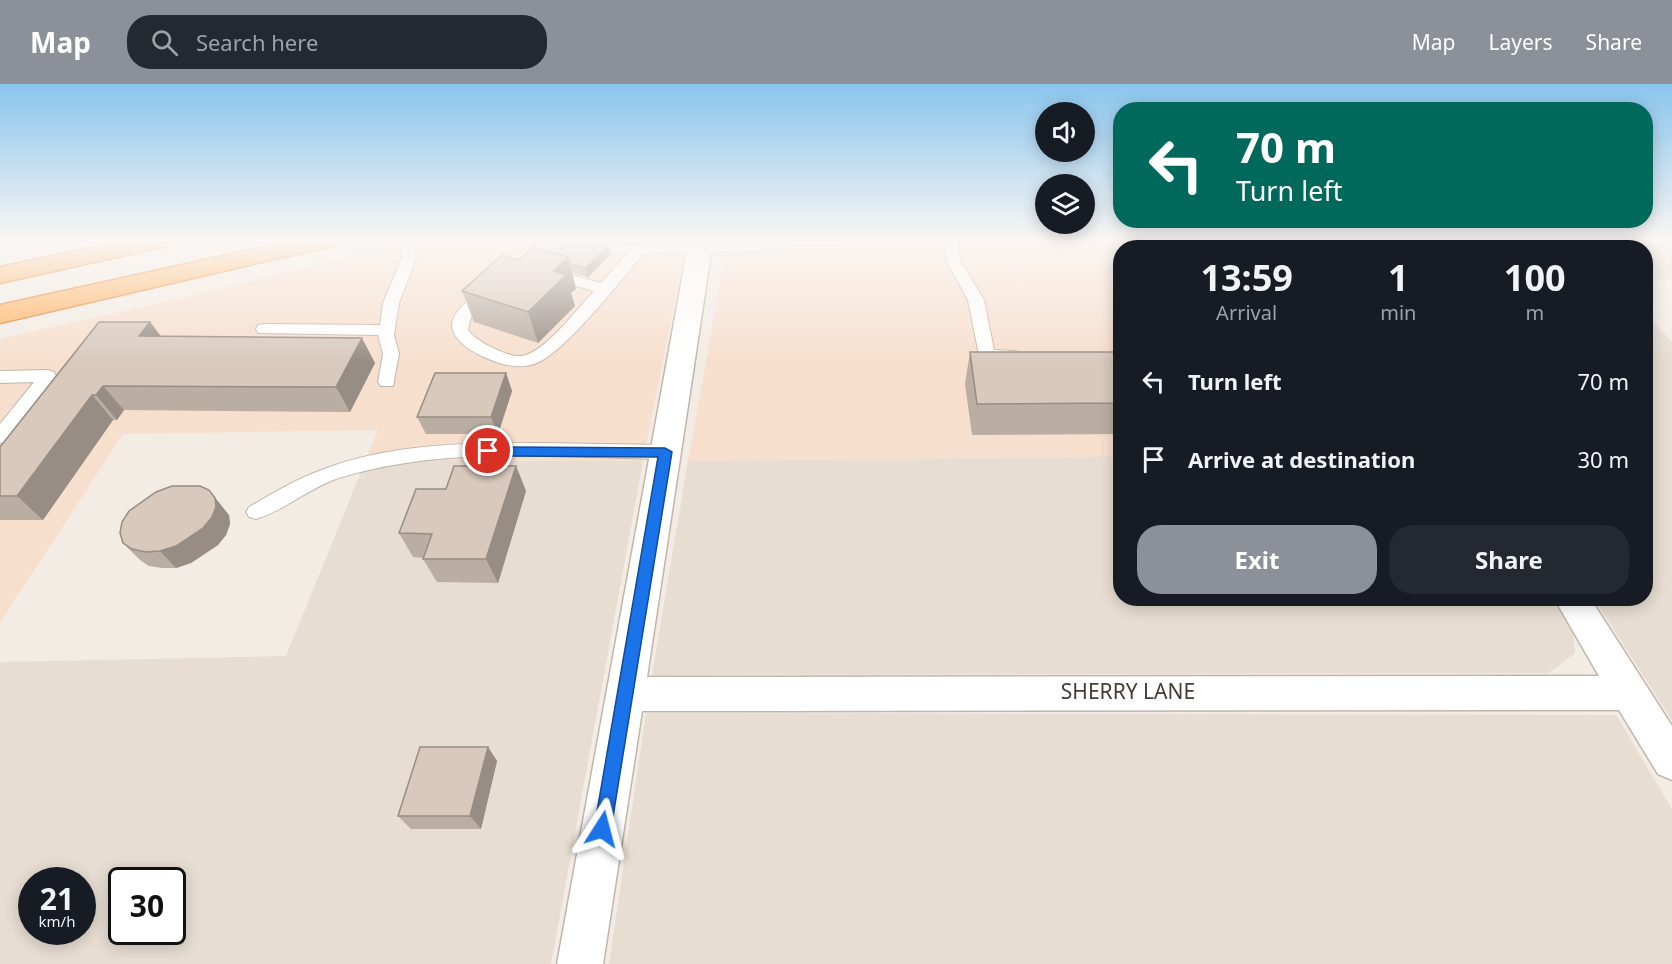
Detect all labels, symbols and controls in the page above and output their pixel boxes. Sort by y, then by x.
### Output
search box [127,15,547,69]
text: Map [30,23,91,61]
icon: search [148,26,181,59]
text: Search here [196,27,318,57]
text: Map [1412,28,1456,56]
text: Layers [1489,28,1553,56]
text: Share [1586,28,1642,56]
map controls [1035,102,1095,234]
button: sound [1035,102,1095,162]
text: 70 m [1236,118,1336,175]
icon: left [1137,126,1215,204]
text: Turn left [1236,172,1342,209]
button: layers [1035,174,1095,234]
text: 13:59 [1200,253,1293,302]
text: 1 [1388,253,1409,302]
text: 100 [1504,253,1566,302]
text: Arrival [1216,299,1277,326]
text: min [1380,299,1416,326]
text: m [1525,299,1544,326]
icon: left [1137,365,1170,398]
text: Turn left [1188,366,1282,396]
text: 70 m [1578,366,1629,396]
pin [462,425,513,476]
icon: arrive [471,434,504,467]
icon: arrive [1137,443,1170,476]
text: Arrive at destination [1188,444,1415,474]
text: 30 m [1578,444,1629,474]
button: Exit [1137,525,1377,594]
button: Share [1389,525,1629,594]
street label: SHERRY LANE [1061,677,1195,705]
position arrow [570,797,634,861]
speed limit sign: 30 [108,867,186,945]
text: 21 [40,878,74,919]
text: km/h [39,911,75,931]

